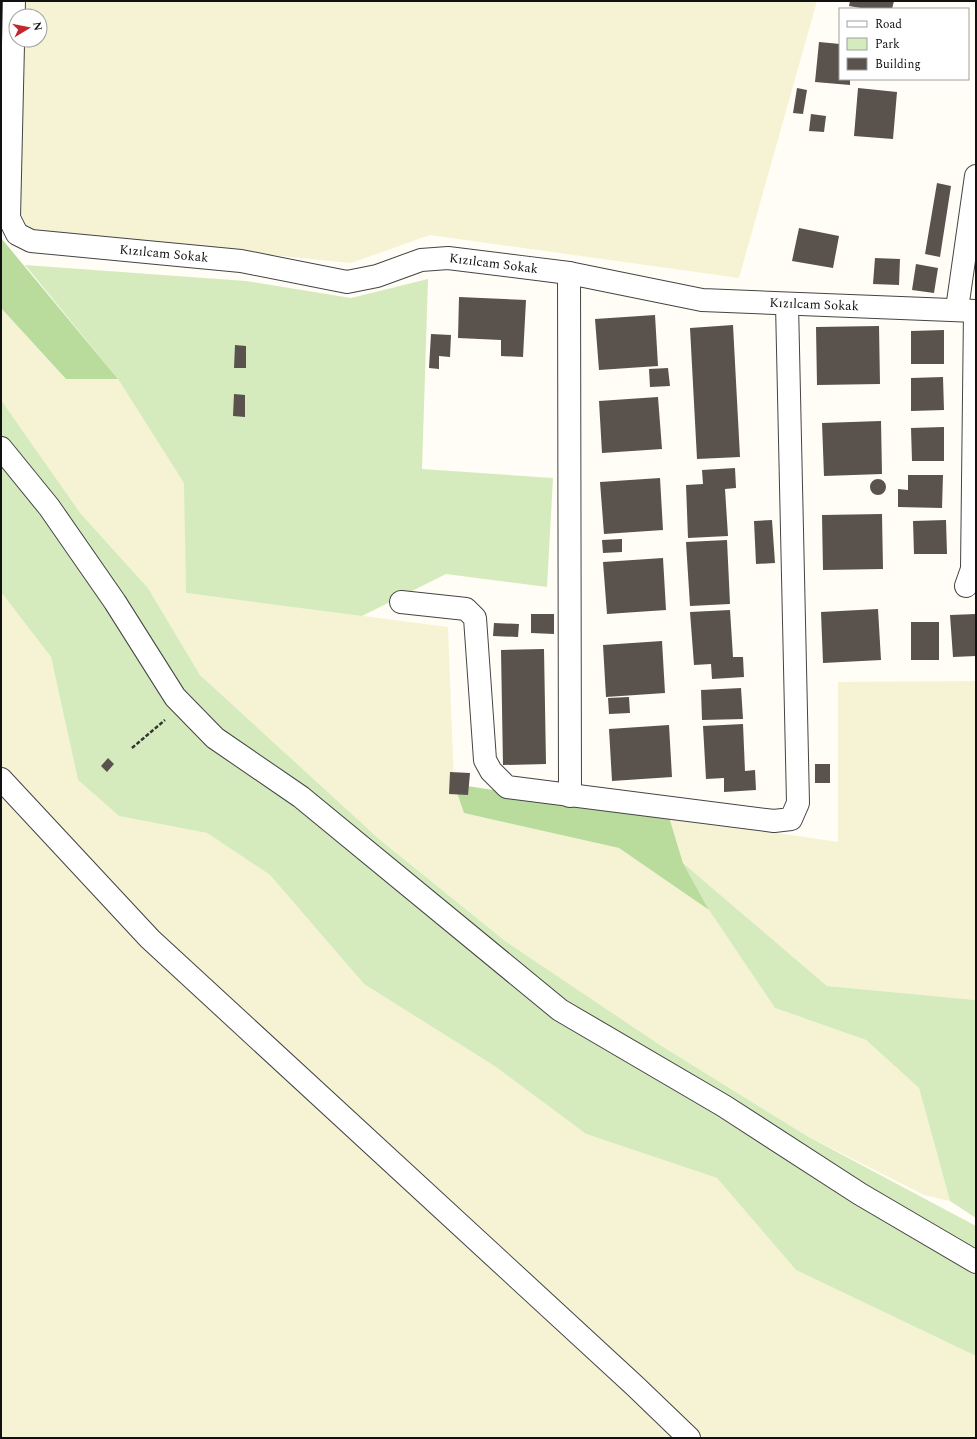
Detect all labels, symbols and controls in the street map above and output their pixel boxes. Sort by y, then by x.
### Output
north arrow [8,8,48,48]
legend [839,8,969,80]
text: Road [875,15,902,34]
text: N [28,20,47,32]
text: Park [875,35,900,54]
text: Building [875,55,921,74]
street label: Kızılcam Sokak [118,239,209,268]
street label: Kızılcam Sokak [448,248,539,279]
street label: Kızılcam Sokak [769,293,859,316]

